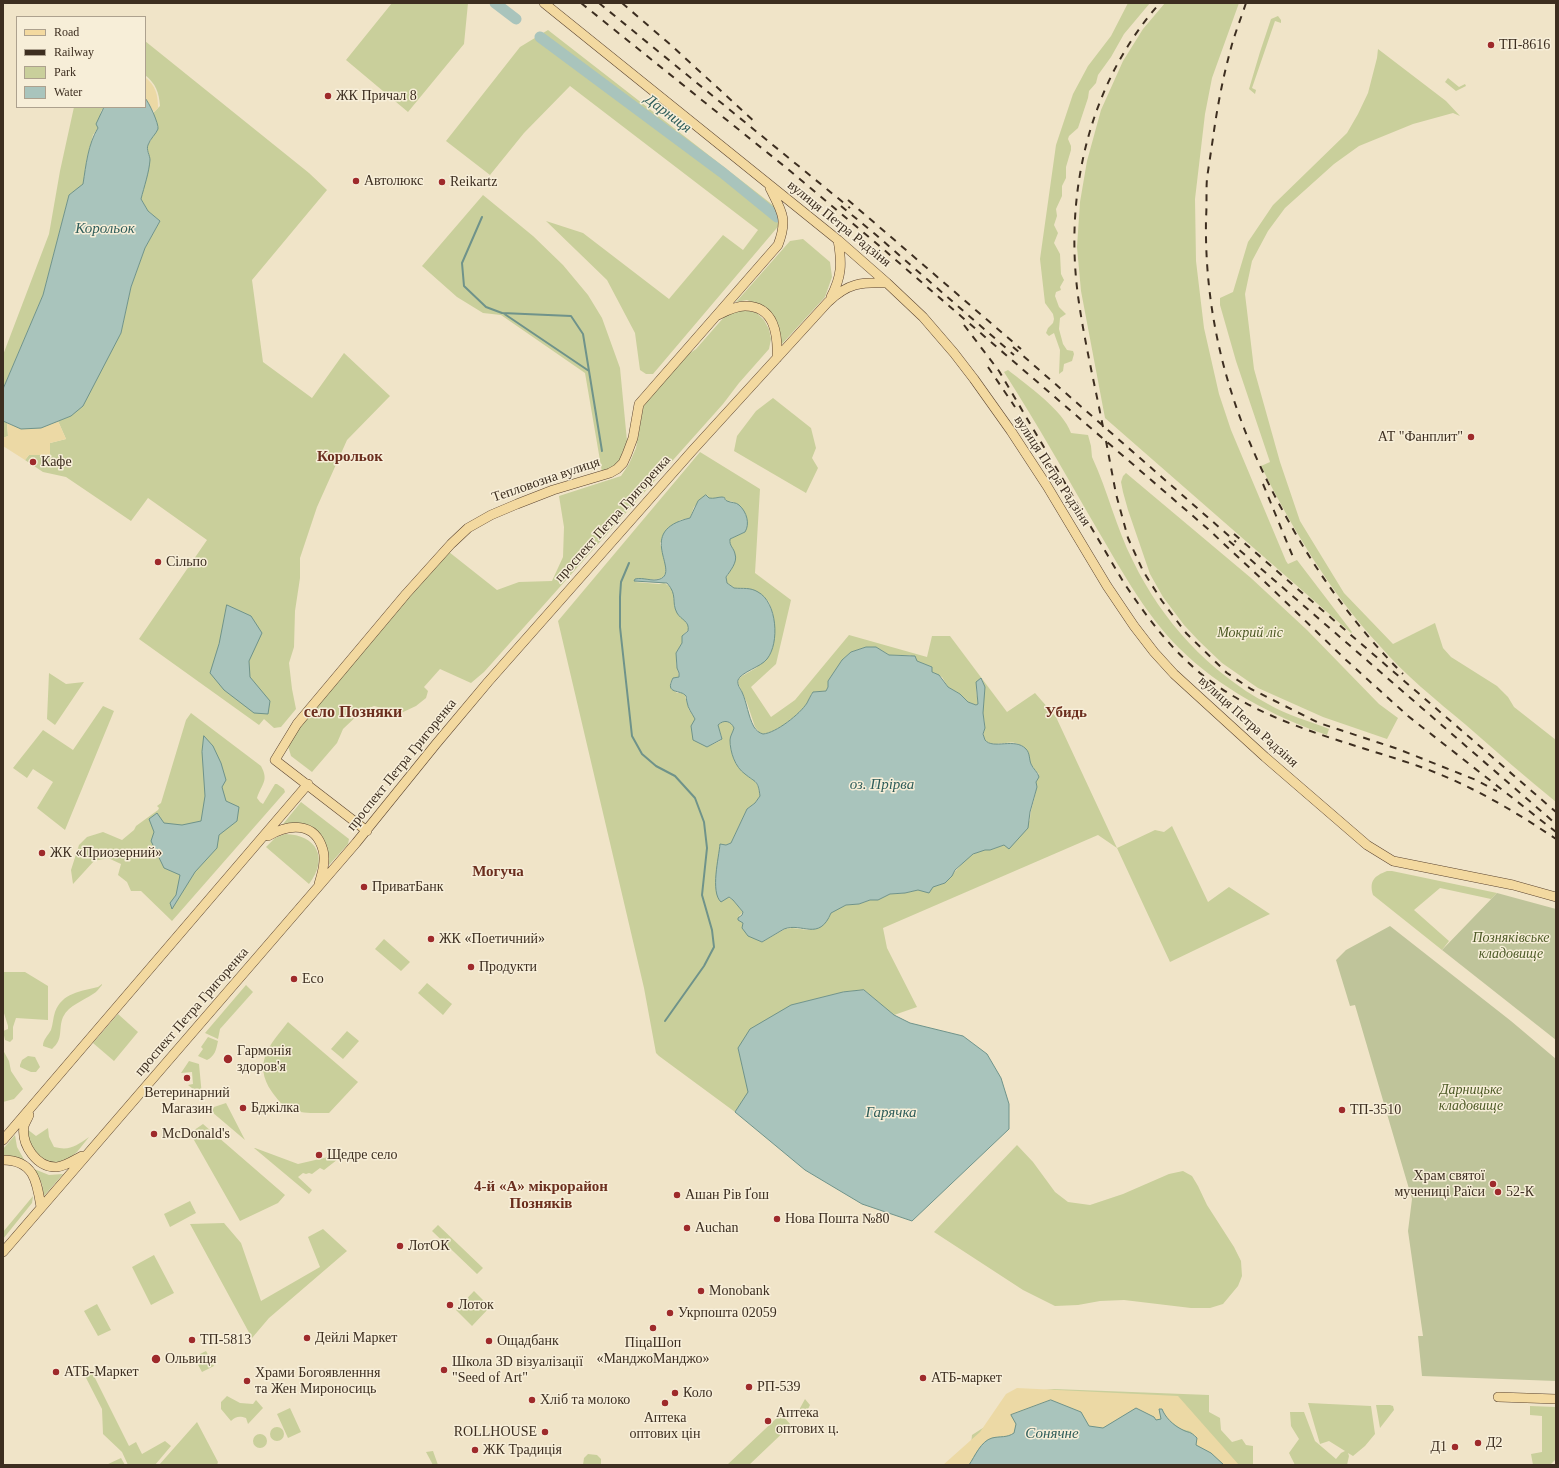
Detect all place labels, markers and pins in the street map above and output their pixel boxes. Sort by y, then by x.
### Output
place label: ТП-8616 [1499,37,1550,53]
marker: ТП-8616 [1486,40,1496,50]
place label: ЖК Причал 8 [336,88,417,104]
marker: ЖК Причал 8 [323,91,333,101]
place label: Автолюкс [364,173,423,189]
place label: Reikartz [450,174,497,190]
marker: Автолюкс [351,176,361,186]
marker: Reikartz [437,177,447,187]
place label: АТ "Фанплит" [1378,429,1463,445]
marker: АТ "Фанплит" [1466,432,1476,442]
place label: Кафе [41,454,72,470]
marker: Кафе [28,457,38,467]
place label: Сільпо [166,554,207,570]
marker: Сільпо [153,557,163,567]
place label: ЖК «Приозерний» [50,845,162,861]
marker: ЖК «Приозерний» [37,848,47,858]
place label: ПриватБанк [372,879,444,895]
marker: ПриватБанк [359,882,369,892]
place label: ЖК «Поетичний» [439,931,545,947]
marker: ЖК «Поетичний» [426,934,436,944]
place label: Продукти [479,959,537,975]
marker: Продукти [466,962,476,972]
place label: Eco [302,971,324,987]
marker: Eco [289,974,299,984]
place label: Гармонія здоров'я [237,1043,291,1076]
marker: Гармонія здоров'я [222,1053,234,1065]
marker: Ветеринарний Магазин [182,1073,192,1083]
place label: Ветеринарний Магазин [144,1085,230,1118]
place label: Бджілка [251,1100,299,1116]
place label: ТП-3510 [1350,1102,1401,1118]
marker: Бджілка [238,1103,248,1113]
marker: ТП-3510 [1337,1105,1347,1115]
place label: McDonald's [162,1126,230,1142]
marker: McDonald's [149,1129,159,1139]
place label: Щедре село [327,1147,398,1163]
marker: Щедре село [314,1150,324,1160]
place label: Храм святої мучениці Раїси [1394,1168,1485,1200]
marker: Храм святої мучениці Раїси [1488,1179,1498,1189]
place label: 52-К [1506,1184,1534,1200]
place label: Ашан Рів Ґош [685,1187,769,1203]
marker: 52-К [1493,1187,1503,1197]
marker: Ашан Рів Ґош [672,1190,682,1200]
place label: Нова Пошта №80 [785,1211,890,1227]
marker: Нова Пошта №80 [772,1214,782,1224]
place label: Auchan [695,1220,739,1236]
marker: Auchan [682,1223,692,1233]
place label: ЛотОК [408,1238,450,1254]
marker: ЛотОК [395,1241,405,1251]
place label: Monobank [709,1283,770,1299]
marker: Monobank [696,1286,706,1296]
place label: Лоток [458,1297,494,1313]
marker: Лоток [445,1300,455,1310]
place label: Укрпошта 02059 [678,1305,777,1321]
marker: Укрпошта 02059 [665,1308,675,1318]
marker: ПіцаШоп «МанджоМанджо» [648,1323,658,1333]
place label: Дейлі Маркет [315,1330,397,1346]
place label: ТП-5813 [200,1332,251,1348]
marker: Дейлі Маркет [302,1333,312,1343]
place label: Ощадбанк [497,1333,559,1349]
marker: ТП-5813 [187,1335,197,1345]
place label: ПіцаШоп «МанджоМанджо» [596,1335,710,1368]
marker: Ощадбанк [484,1336,494,1346]
place label: Ольвиця [165,1351,217,1367]
marker: Ольвиця [150,1353,162,1365]
place label: Школа 3D візуалізації "Seed of Art" [452,1354,583,1386]
place label: АТБ-Маркет [64,1364,139,1380]
place label: Храми Богоявленння та Жен Мироносиць [255,1365,380,1398]
marker: Школа 3D візуалізації "Seed of Art" [439,1365,449,1375]
marker: АТБ-Маркет [51,1367,61,1377]
place label: АТБ-маркет [931,1370,1002,1386]
marker: АТБ-маркет [918,1373,928,1383]
marker: Храми Богоявленння та Жен Мироносиць [242,1376,252,1386]
place label: РП-539 [757,1379,801,1395]
marker: РП-539 [744,1382,754,1392]
place label: Коло [683,1385,712,1401]
marker: Коло [670,1388,680,1398]
place label: Хліб та молоко [540,1392,630,1408]
marker: Хліб та молоко [527,1395,537,1405]
marker: Аптека оптових цін [660,1398,670,1408]
place label: Аптека оптових ц. [776,1405,839,1438]
place label: Аптека оптових цін [630,1410,700,1442]
marker: Аптека оптових ц. [763,1416,773,1426]
place label: ROLLHOUSE [454,1424,537,1440]
marker: ROLLHOUSE [540,1427,550,1437]
place label: Д2 [1486,1435,1503,1451]
marker: Д2 [1473,1438,1483,1448]
place label: Д1 [1430,1439,1447,1455]
place label: ЖК Традиція [483,1442,562,1458]
marker: Д1 [1450,1442,1460,1452]
marker: ЖК Традиція [470,1445,480,1455]

